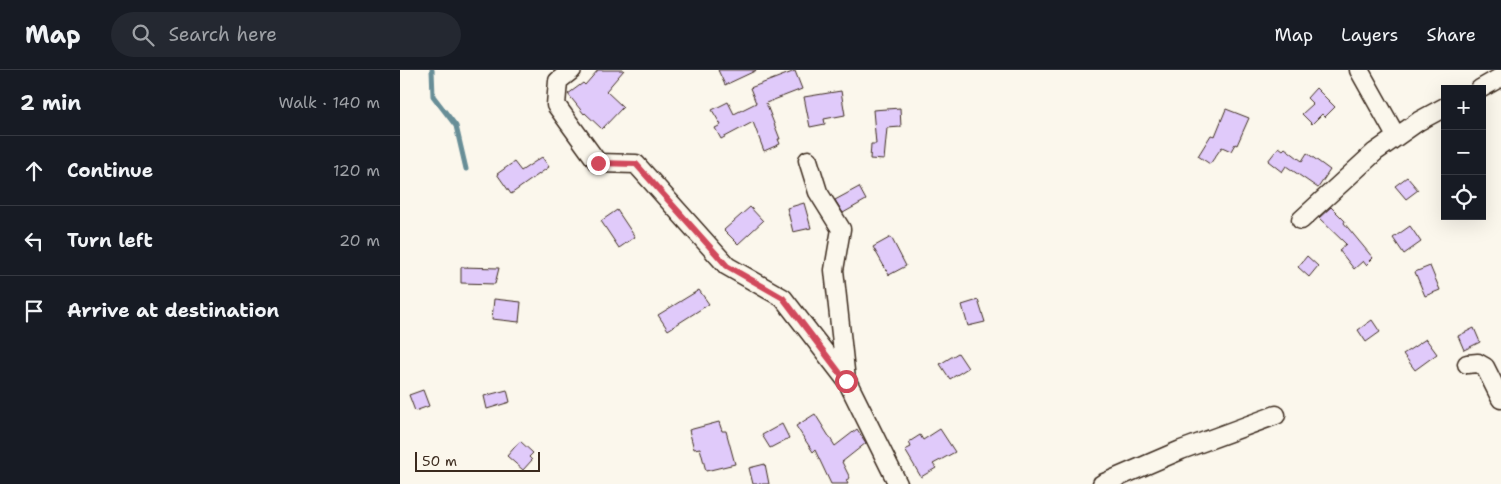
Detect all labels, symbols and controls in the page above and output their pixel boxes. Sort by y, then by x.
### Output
search box [111,12,461,57]
text: Map [25,19,81,51]
icon: search [129,21,157,49]
text: Search here [169,22,277,47]
text: Map [1275,23,1313,47]
text: Layers [1341,23,1398,47]
text: Share [1426,23,1476,47]
map controls [1441,85,1486,220]
button: + [1441,85,1486,130]
text: 2 min [20,89,81,117]
text: Walk · 140 m [278,92,380,113]
button: − [1441,130,1486,175]
route end [587,152,610,175]
icon: ahead [20,157,48,185]
text: Continue [67,158,153,183]
text: 120 m [333,160,380,181]
button: locate [1441,175,1486,220]
icon: left [20,227,48,255]
text: Turn left [67,228,153,253]
text: 20 m [339,230,380,251]
icon: arrive [20,297,48,325]
text: Arrive at destination [67,298,279,323]
route start [835,370,858,393]
scale bar [415,449,540,472]
text: 50 m [422,452,457,470]

